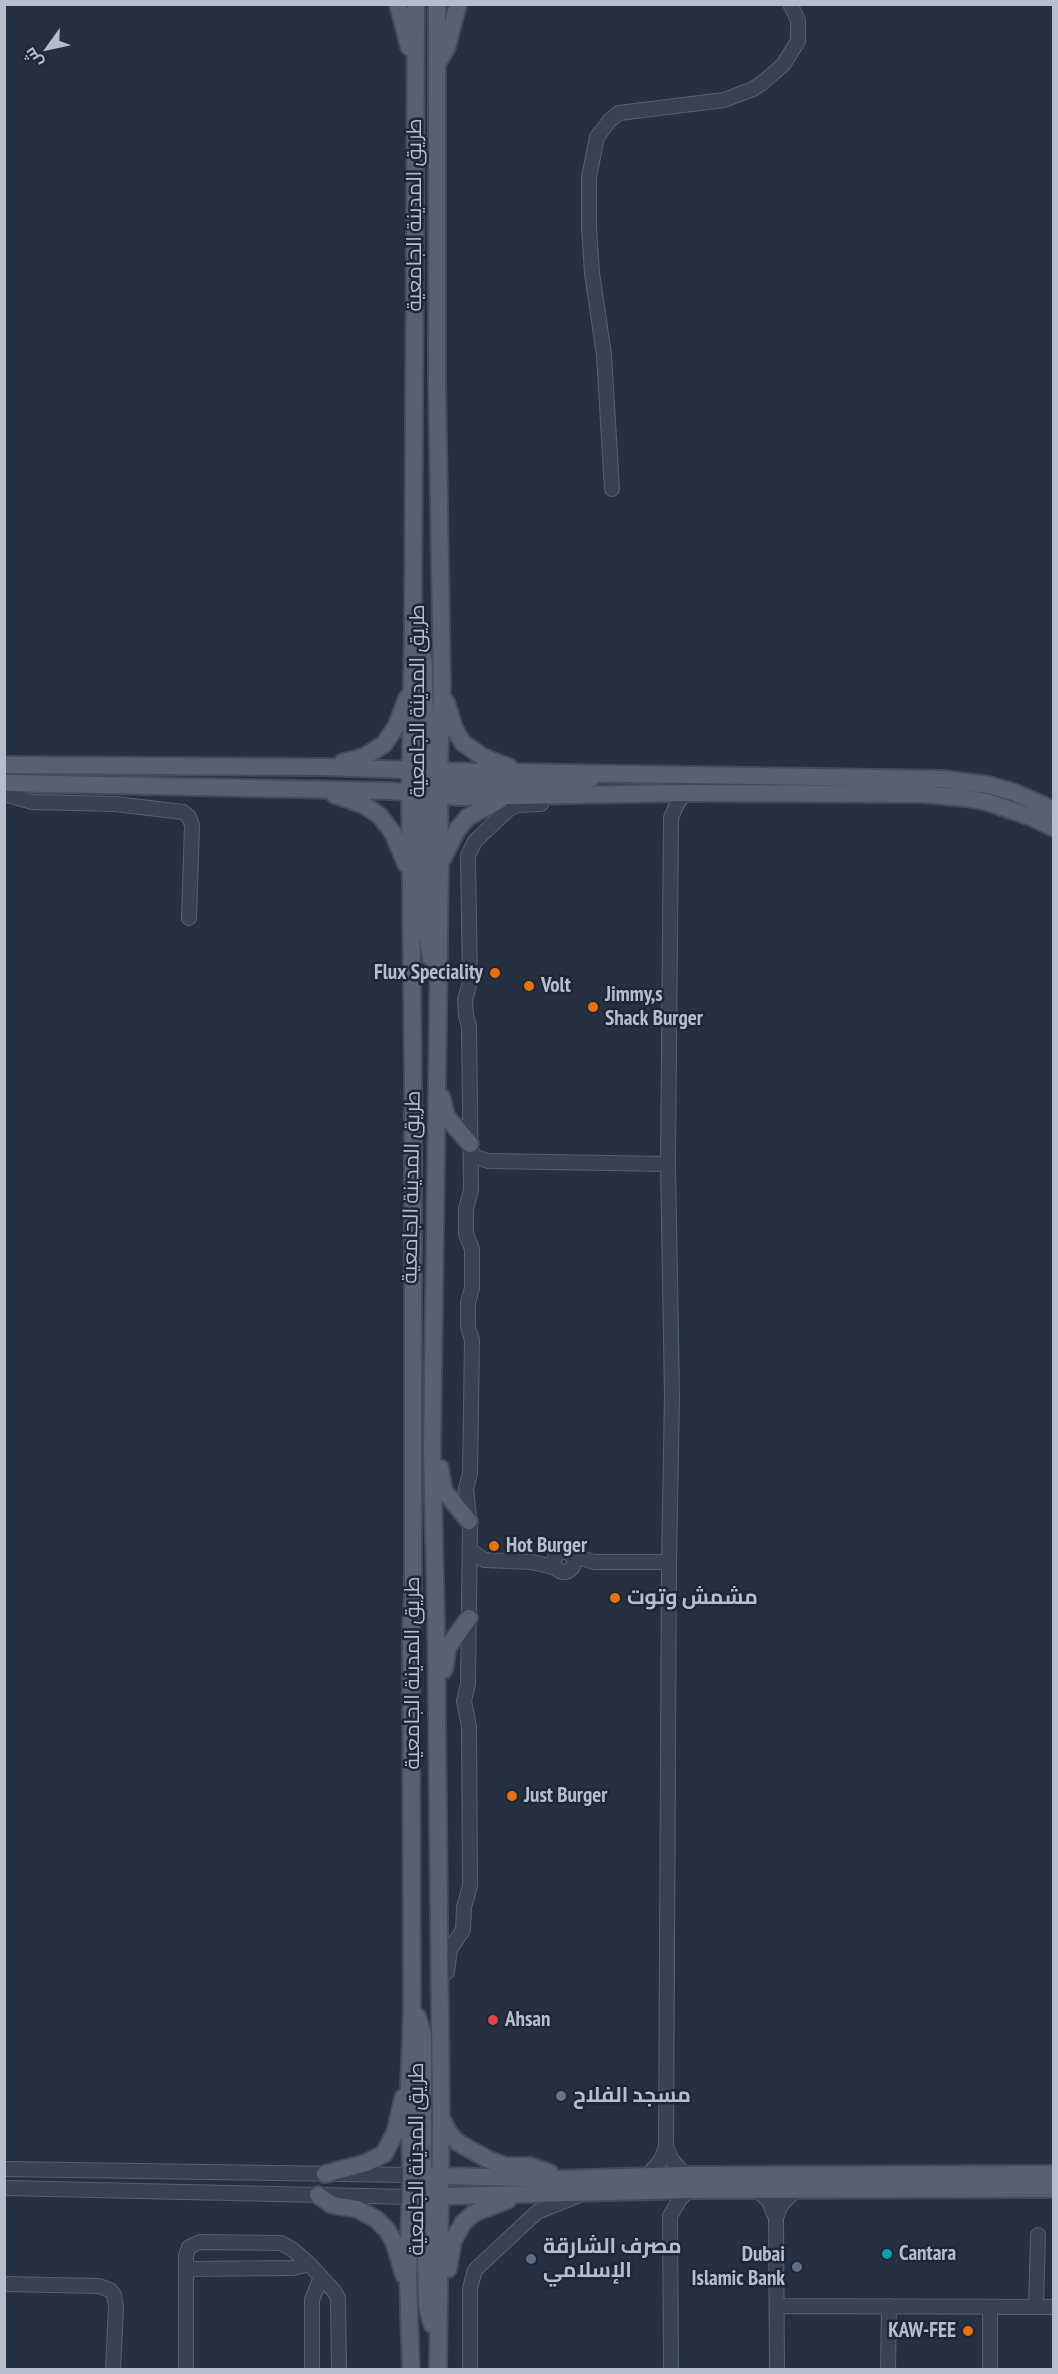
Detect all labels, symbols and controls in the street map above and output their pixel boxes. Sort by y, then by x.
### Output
north arrow [18,18,78,78]
text: ش [19,44,47,72]
street label: طريق المدينة الجامعية [402,118,428,312]
street label: طريق المدينة الجامعية [405,604,431,798]
place label: Flux Speciality [374,960,483,986]
marker: Flux Speciality [488,966,502,980]
place label: Volt [541,973,571,999]
marker: Volt [522,979,536,993]
place label: Jimmy,s Shack Burger [605,982,703,1032]
marker: Jimmy,s Shack Burger [586,1000,600,1014]
street label: طريق المدينة الجامعية [398,1090,426,1284]
place label: Hot Burger [506,1533,587,1559]
marker: Hot Burger [487,1539,501,1553]
street label: طريق المدينة الجامعية [400,1576,426,1770]
place label: مشمش وتوت [627,1585,758,1611]
marker: مشمش وتوت [608,1591,622,1605]
place label: Just Burger [524,1783,607,1809]
marker: Just Burger [505,1789,519,1803]
place label: Ahsan [505,2007,550,2033]
marker: Ahsan [486,2013,500,2027]
street label: طريق المدينة الجامعية [404,2062,430,2256]
place label: مسجد الفلاح [573,2083,691,2109]
marker: مسجد الفلاح [554,2089,568,2103]
place label: مصرف الشارقة الإسلامي [543,2234,682,2284]
place label: Cantara [899,2241,956,2267]
place label: Dubai Islamic Bank [692,2242,785,2292]
marker: Cantara [880,2247,894,2261]
marker: مصرف الشارقة الإسلامي [524,2252,538,2266]
marker: Dubai Islamic Bank [790,2260,804,2274]
place label: KAW-FEE [888,2318,956,2344]
marker: KAW-FEE [961,2324,975,2338]

